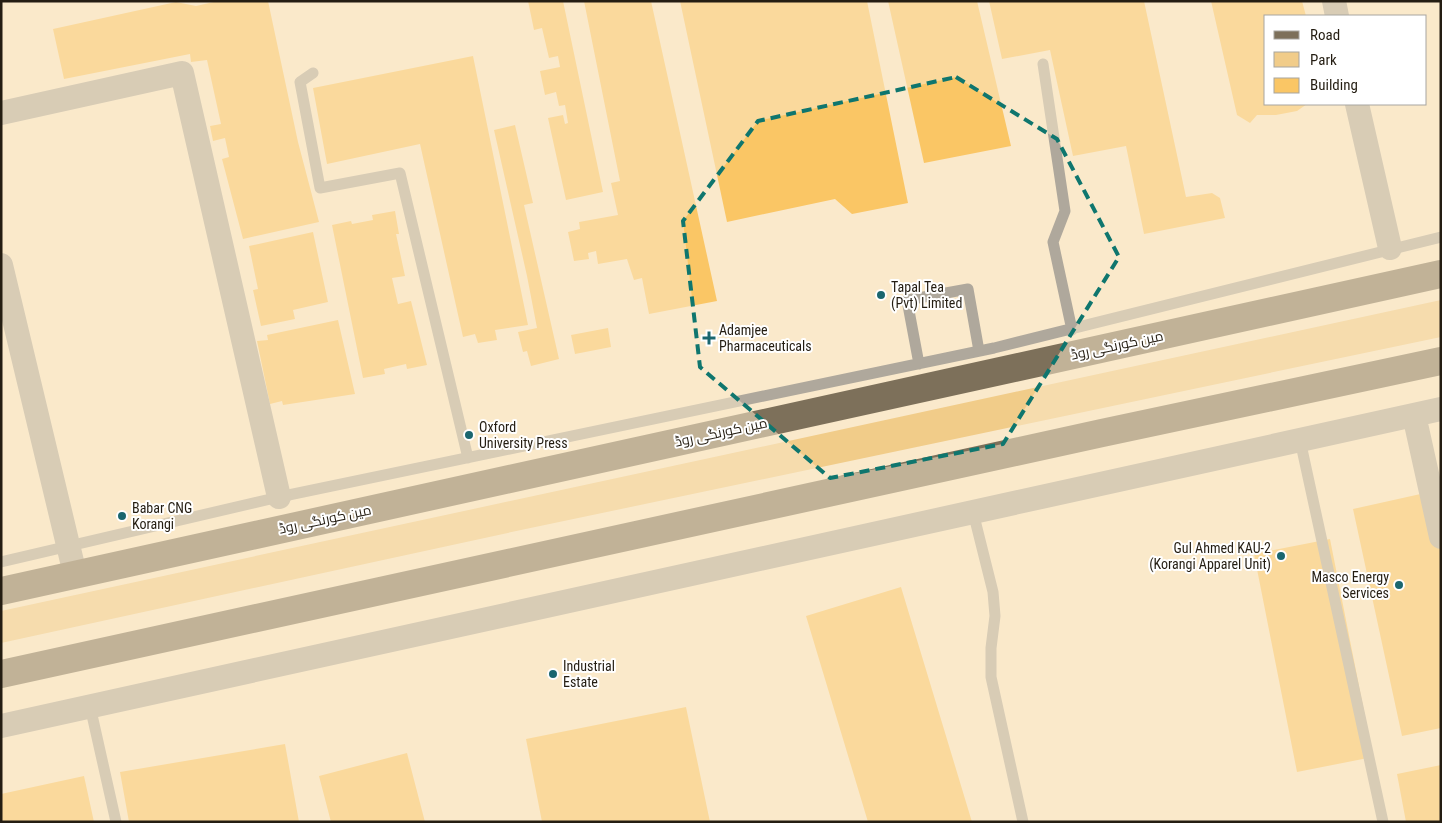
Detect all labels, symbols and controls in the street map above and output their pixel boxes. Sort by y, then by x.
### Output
legend [1264,15,1427,105]
text: Road [1310,26,1340,44]
text: Park [1310,51,1337,69]
text: Building [1310,76,1358,94]
place label: Tapal Tea (Pvt) Limited [891,279,962,312]
marker: Tapal Tea (Pvt) Limited [875,289,887,301]
place label: Adamjee Pharmaceuticals [719,322,812,354]
street label: مین کورنگی روڈ [1069,327,1165,363]
marker: Adamjee Pharmaceuticals [703,332,715,344]
street label: مین کورنگی روڈ [673,414,769,450]
place label: Oxford University Press [479,419,568,451]
marker: Oxford University Press [463,429,475,441]
place label: Babar CNG Korangi [132,500,192,532]
street label: مین کورنگی روڈ [277,501,373,537]
marker: Babar CNG Korangi [116,510,128,522]
place label: Gul Ahmed KAU-2 (Korangi Apparel Unit) [1149,540,1271,573]
marker: Gul Ahmed KAU-2 (Korangi Apparel Unit) [1275,550,1287,562]
place label: Masco Energy Services [1311,569,1389,601]
marker: Masco Energy Services [1393,579,1405,591]
place label: Industrial Estate [563,658,615,690]
marker: Industrial Estate [547,668,559,680]

